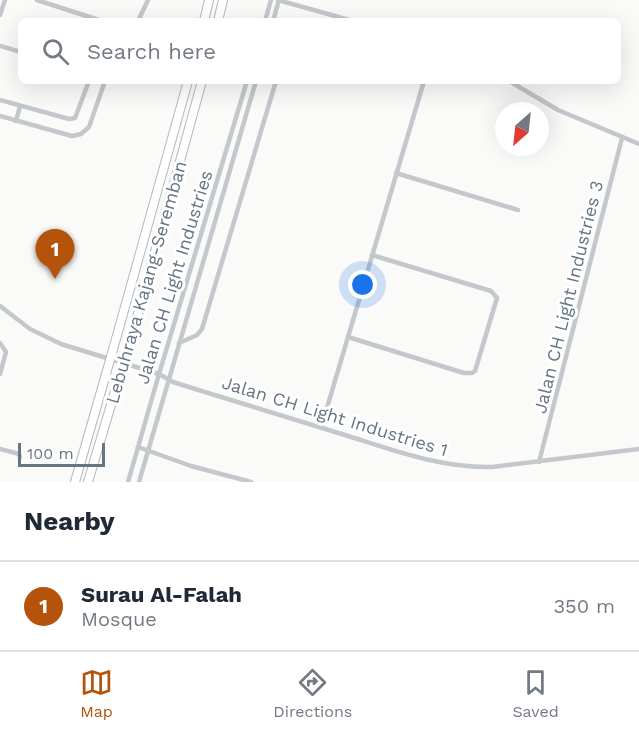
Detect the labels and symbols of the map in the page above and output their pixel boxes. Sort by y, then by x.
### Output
north arrow [495,102,549,156]
street label: Lebuhraya Kajang-Seremban [101,158,191,406]
street label: Jalan CH Light Industries [131,168,217,386]
street label: Jalan CH Light Industries 3 [529,179,607,415]
pin: 1 [36,230,74,279]
your location [348,270,377,299]
street label: Jalan CH Light Industries 1 [219,372,451,460]
scale bar [18,440,105,468]

